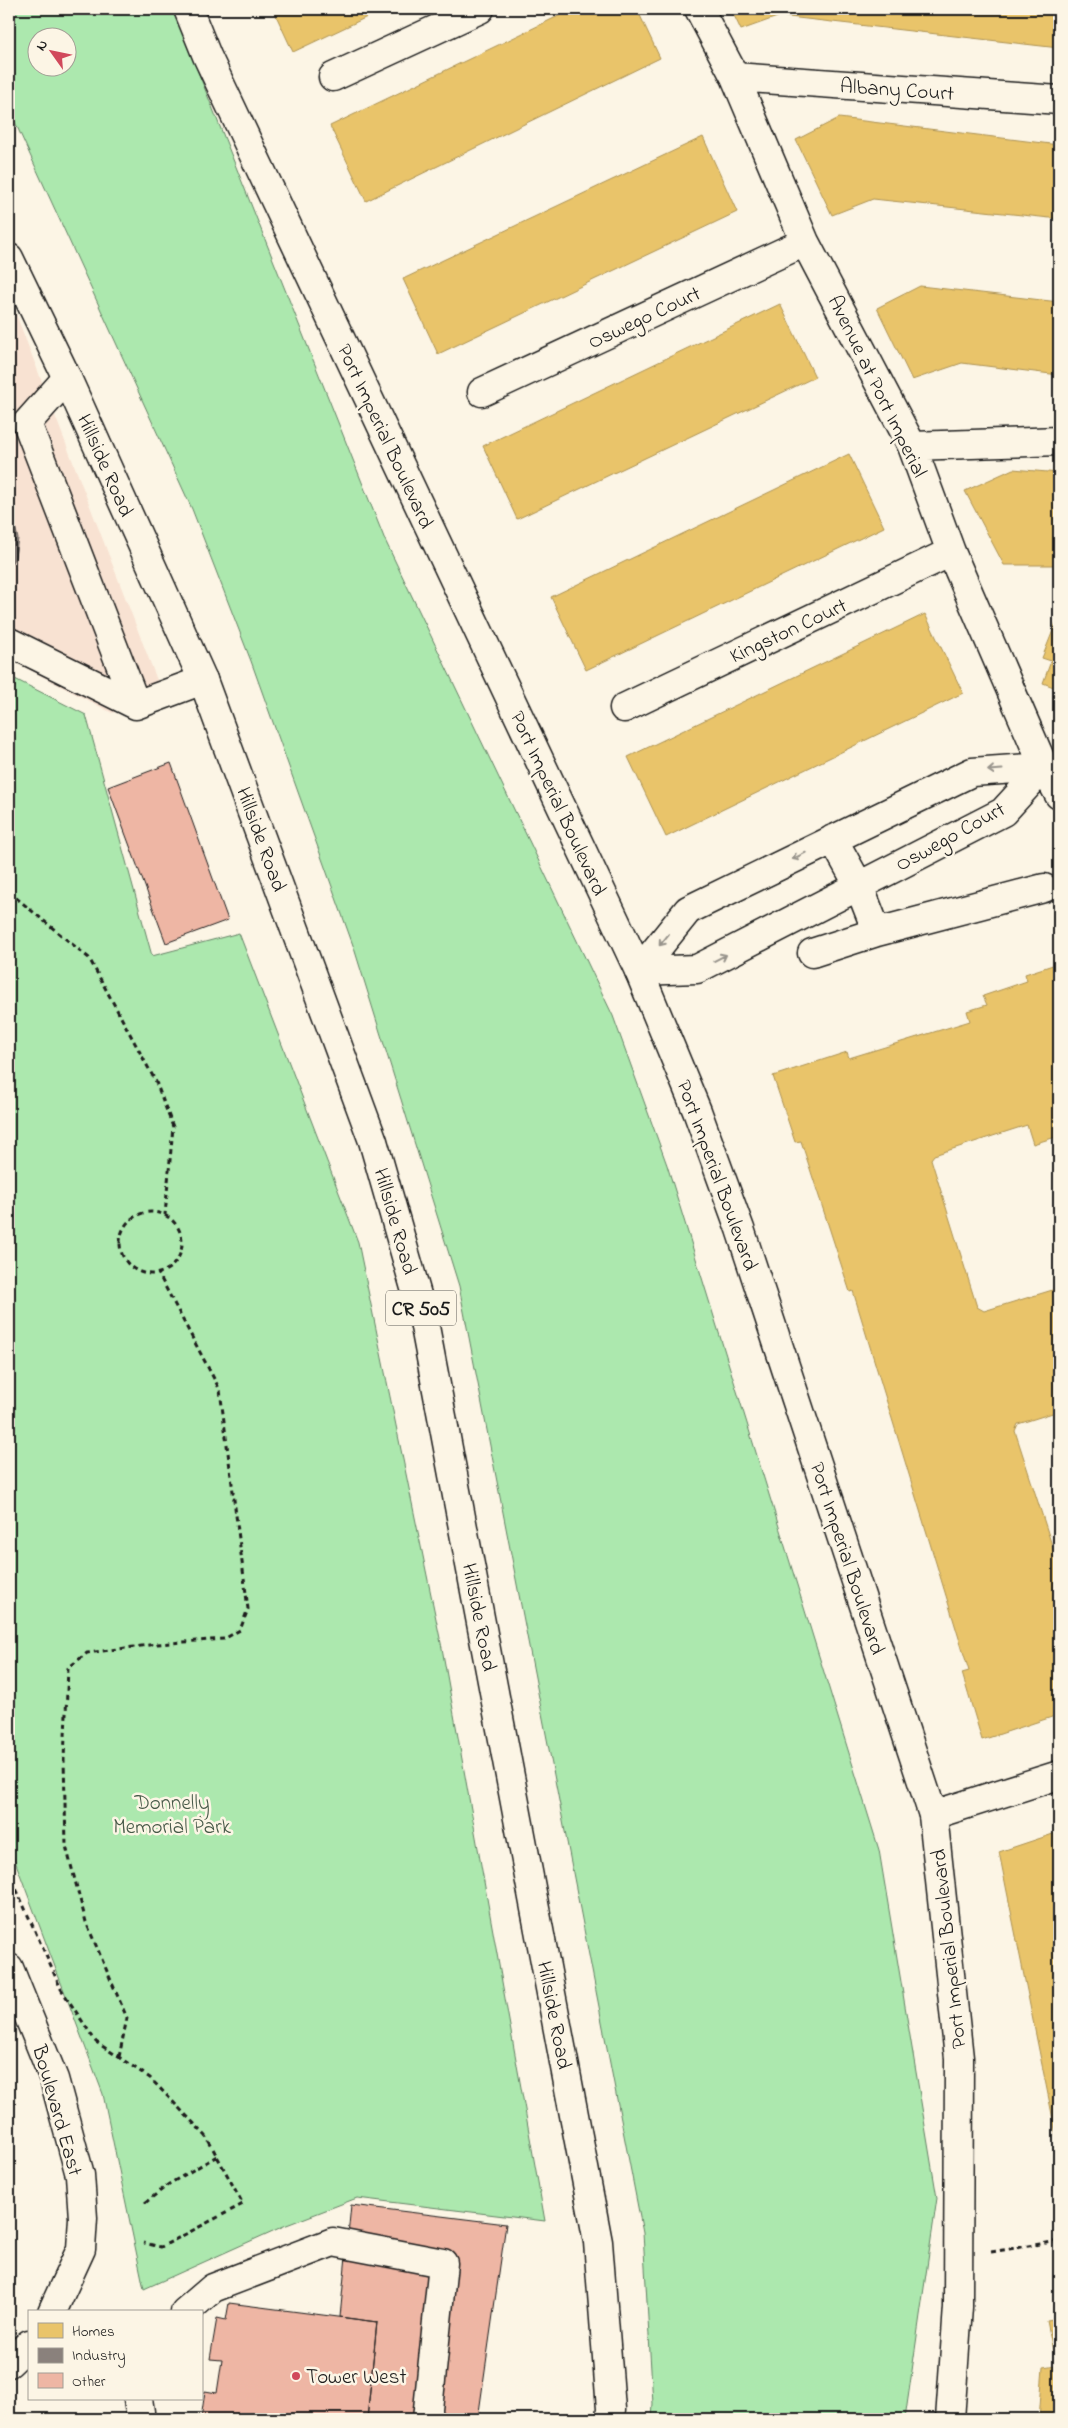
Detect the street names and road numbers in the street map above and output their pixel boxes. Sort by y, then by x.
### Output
street label: Albany Court [839,72,955,112]
street label: Oswego Court [584,280,707,360]
street label: Avenue at Port Imperial [819,291,933,483]
street label: Port Imperial Boulevard [328,340,440,534]
street label: Hillside Road [68,410,140,522]
street label: Kingston Court [725,592,853,674]
street label: Port Imperial Boulevard [501,707,613,901]
street label: Hillside Road [227,783,293,897]
street label: Oswego Court [891,795,1012,882]
street label: Port Imperial Boulevard [668,1076,765,1275]
street label: Hillside Road [365,1165,424,1279]
road number: CR 505 [386,1290,456,1326]
street label: Port Imperial Boulevard [801,1458,891,1659]
street label: Hillside Road [453,1561,503,1674]
street label: Port Imperial Boulevard [925,1847,975,2050]
street label: Hillside Road [528,1959,578,2072]
street label: Boulevard East [23,2041,89,2179]

